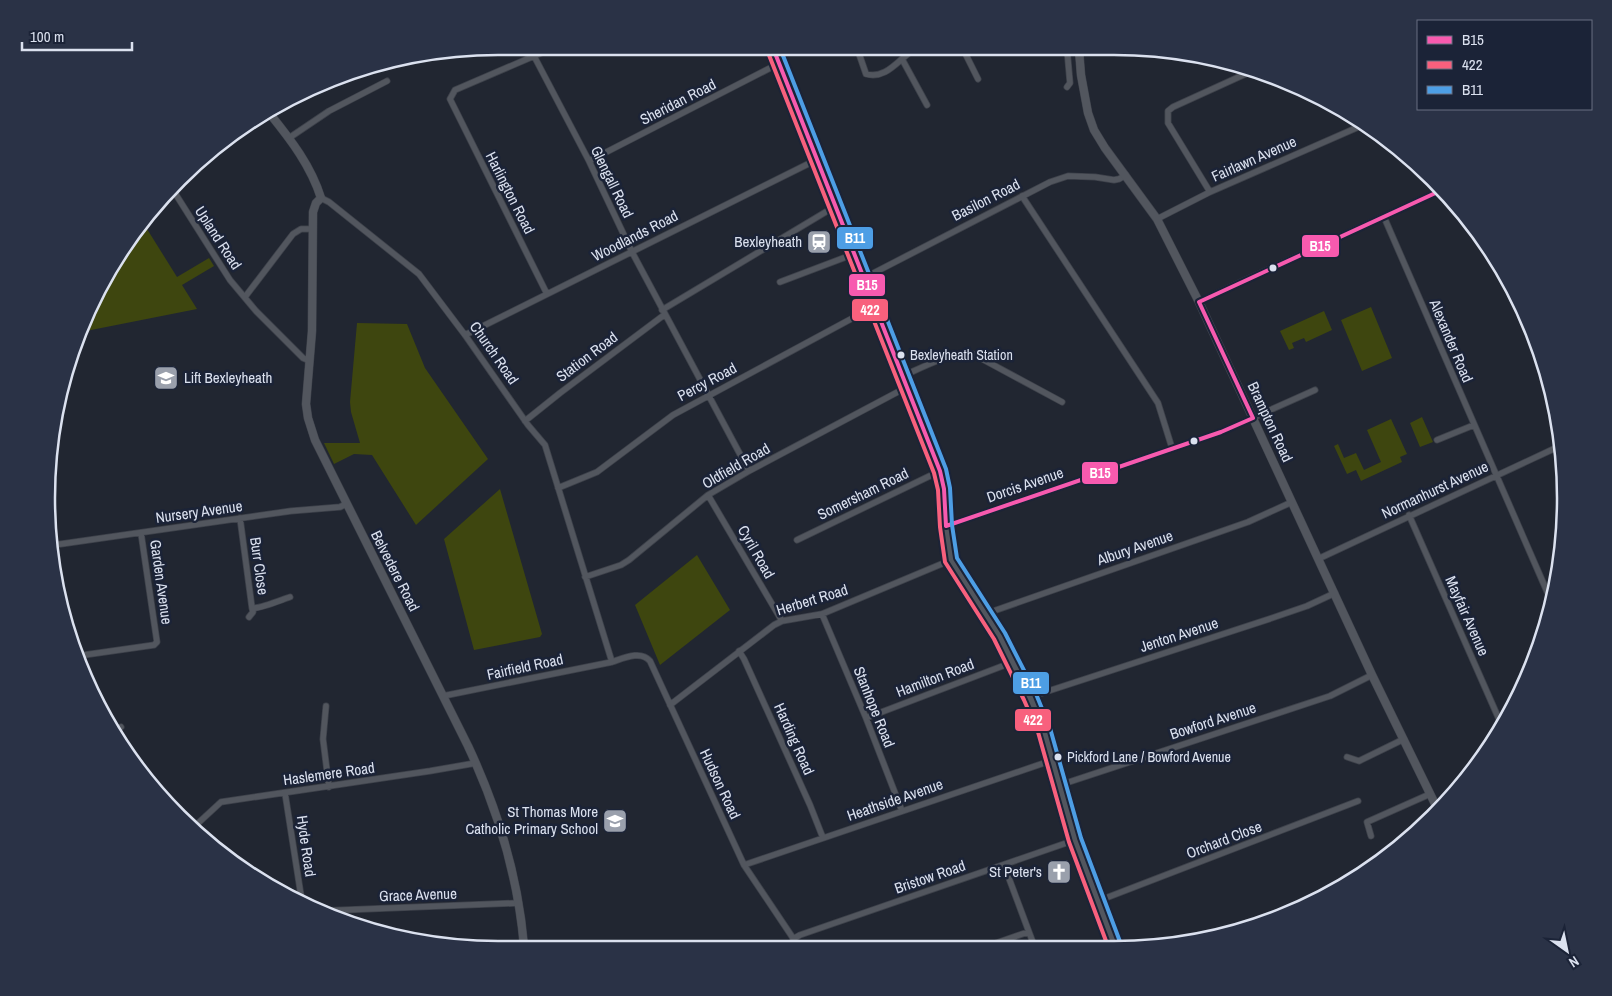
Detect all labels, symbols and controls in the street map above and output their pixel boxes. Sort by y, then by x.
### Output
scale bar [22,20,132,52]
legend [1417,20,1592,110]
text: 100 m [30,26,64,47]
text: B15 [1462,29,1484,50]
text: 422 [1462,54,1483,75]
street label: Sheridan Road [636,73,719,130]
text: B11 [1462,79,1483,100]
street label: Fairlawn Avenue [1208,130,1300,187]
street label: Glengall Road [586,142,639,221]
street label: Harlington Road [481,148,540,237]
street label: Basilon Road [948,173,1023,226]
street label: Upland Road [190,202,247,274]
street label: Woodlands Road [588,205,681,266]
line badge: B11 [836,226,874,250]
station icon: Bexleyheath [806,229,832,255]
text: B11 [845,229,866,247]
place label: Bexleyheath [734,231,802,252]
line badge: B15 [1301,234,1340,258]
text: B15 [1309,237,1331,255]
unlabelled marker [1268,263,1278,273]
line badge: B15 [848,273,886,297]
text: B15 [856,276,878,294]
street label: Alexander Road [1424,295,1478,386]
line badge: 422 [851,298,889,322]
text: 422 [860,301,880,319]
street label: Church Road [465,317,524,388]
street label: Station Road [552,327,622,387]
place label: Bexleyheath Station [910,346,1013,364]
marker: Bexleyheath Station [896,350,906,360]
street label: Percy Road [673,357,740,406]
school or university icon: Lift Bexleyheath [153,365,179,391]
place label: Lift Bexleyheath [184,367,272,388]
street label: Brampton Road [1243,378,1298,465]
unlabelled marker [1189,436,1199,446]
street label: Oldfield Road [698,438,774,493]
street label: Normanhurst Avenue [1378,456,1492,523]
line badge: B15 [1081,461,1119,485]
street label: Somersham Road [814,462,912,525]
street label: Dorcis Avenue [984,462,1066,507]
text: B15 [1089,464,1111,482]
street label: Nursery Avenue [154,495,244,528]
street label: Cyril Road [733,521,780,582]
street label: Albury Avenue [1093,525,1176,571]
street label: Belvedere Road [366,527,425,615]
street label: Burr Close [245,536,274,596]
street label: Garden Avenue [145,538,178,626]
street label: Mayfair Avenue [1441,573,1494,659]
street label: Herbert Road [773,579,850,620]
street label: Jenton Avenue [1137,612,1221,657]
street label: Fairfield Road [485,648,565,685]
street label: Hamilton Road [893,653,977,702]
street label: Stanhope Road [849,663,900,750]
line badge: B11 [1012,671,1050,695]
text: B11 [1021,674,1042,692]
street label: Bowford Avenue [1167,697,1259,744]
street label: Harding Road [769,700,820,778]
line badge: 422 [1014,708,1052,732]
text: 422 [1023,711,1043,729]
street label: Hudson Road [695,745,746,822]
place label: Pickford Lane / Bowford Avenue [1067,748,1231,766]
marker: Pickford Lane / Bowford Avenue [1053,752,1063,762]
street label: Haslemere Road [282,757,376,790]
street label: Heathside Avenue [844,773,946,826]
place label: St Thomas More Catholic Primary School [465,801,598,839]
school or university icon: St Thomas More Catholic Primary School [602,808,628,834]
street label: Hyde Road [292,814,321,878]
street label: Orchard Close [1183,815,1265,864]
street label: Bristow Road [892,855,968,898]
church icon: St Peter's [1046,859,1072,885]
place label: St Peter's [989,861,1042,882]
street label: Grace Avenue [379,883,457,906]
north arrow [1542,926,1592,976]
text: N [1566,952,1582,972]

